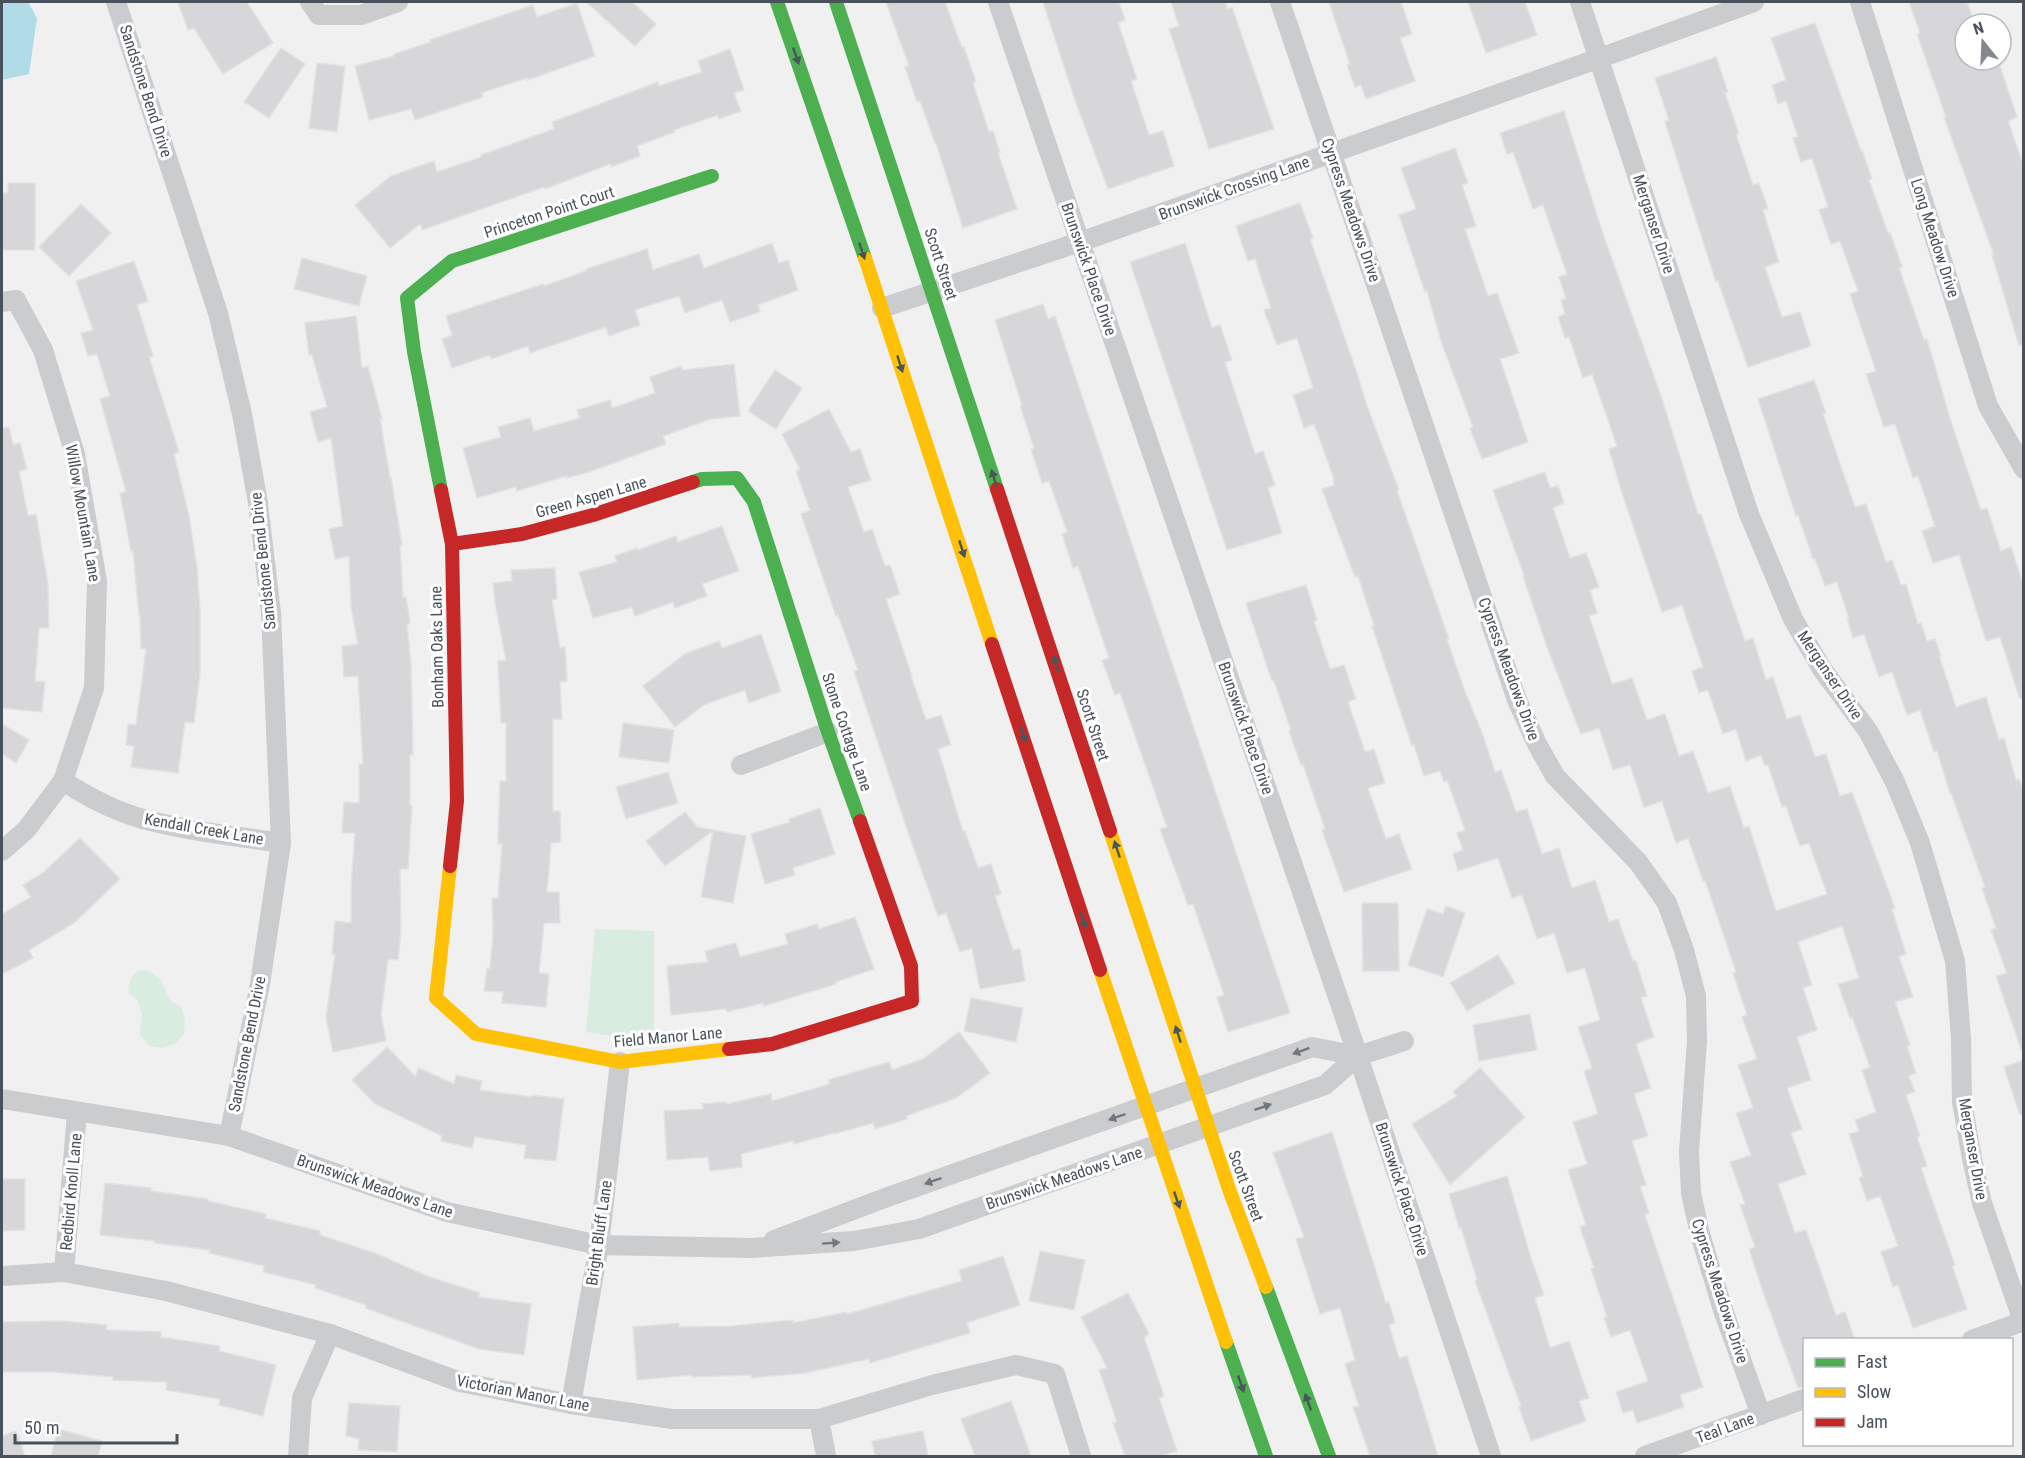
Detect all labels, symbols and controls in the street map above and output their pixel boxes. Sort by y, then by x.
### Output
north arrow [1953,12,2013,72]
text: N [1971,18,1986,39]
street label: Sandstone Bend Drive [116,22,176,160]
one-way arrow [792,48,802,66]
street label: Cypress Meadows Drive [1317,136,1385,284]
street label: Brunswick Crossing Lane [1156,152,1312,224]
street label: Merganser Drive [1629,172,1679,276]
street label: Long Meadow Drive [1907,176,1963,300]
street label: Princeton Point Court [482,182,617,242]
street label: Brunswick Place Drive [1057,200,1121,338]
street label: Scott Street [920,226,962,303]
one-way arrow [858,243,868,261]
one-way arrow [896,355,906,373]
street label: Willow Mountain Lane [62,443,104,583]
one-way arrow [989,469,999,487]
street label: Green Aspen Lane [533,472,649,522]
street label: Sandstone Bend Drive [246,491,280,631]
one-way arrow [957,540,967,558]
street label: Bonham Oaks Lane [426,586,448,708]
street label: Cypress Meadows Drive [1474,595,1544,743]
street label: Merganser Drive [1793,627,1867,723]
one-way arrow [1050,654,1060,672]
street label: Brunswick Place Drive [1214,659,1278,797]
street label: Stone Cottage Lane [818,670,876,794]
street label: Scott Street [1072,687,1114,764]
one-way arrow [1019,725,1028,743]
street label: Kendall Creek Lane [143,809,265,849]
one-way arrow [1112,840,1121,858]
one-way arrow [1079,911,1089,929]
street label: Sandstone Bend Drive [225,974,269,1114]
street label: Field Manor Lane [613,1023,723,1051]
one-way arrow [1173,1025,1182,1043]
one-way arrow [1292,1047,1310,1057]
street label: Merganser Drive [1955,1097,1991,1201]
one-way arrow [1254,1102,1272,1112]
one-way arrow [1108,1112,1126,1122]
street label: Brunswick Place Drive [1371,1120,1433,1258]
street label: Redbird Knoll Lane [56,1133,86,1251]
street label: Brunswick Meadows Lane [983,1142,1145,1214]
street label: Scott Street [1224,1148,1268,1224]
street label: Brunswick Meadows Lane [294,1150,456,1222]
one-way arrow [924,1177,942,1187]
street label: Bright Bluff Lane [582,1179,616,1287]
one-way arrow [1173,1191,1183,1209]
street label: Cypress Meadows Drive [1688,1216,1752,1366]
one-way arrow [822,1238,841,1247]
legend [1803,1338,2013,1446]
text: Fast [1857,1351,1888,1372]
street label: Victorian Manor Lane [455,1371,591,1415]
one-way arrow [1237,1375,1247,1393]
text: Slow [1857,1381,1892,1402]
one-way arrow [1303,1393,1313,1411]
scale bar [15,1407,177,1445]
street label: Teal Lane [1693,1409,1757,1447]
text: Jam [1857,1411,1888,1432]
text: 50 m [24,1417,59,1438]

